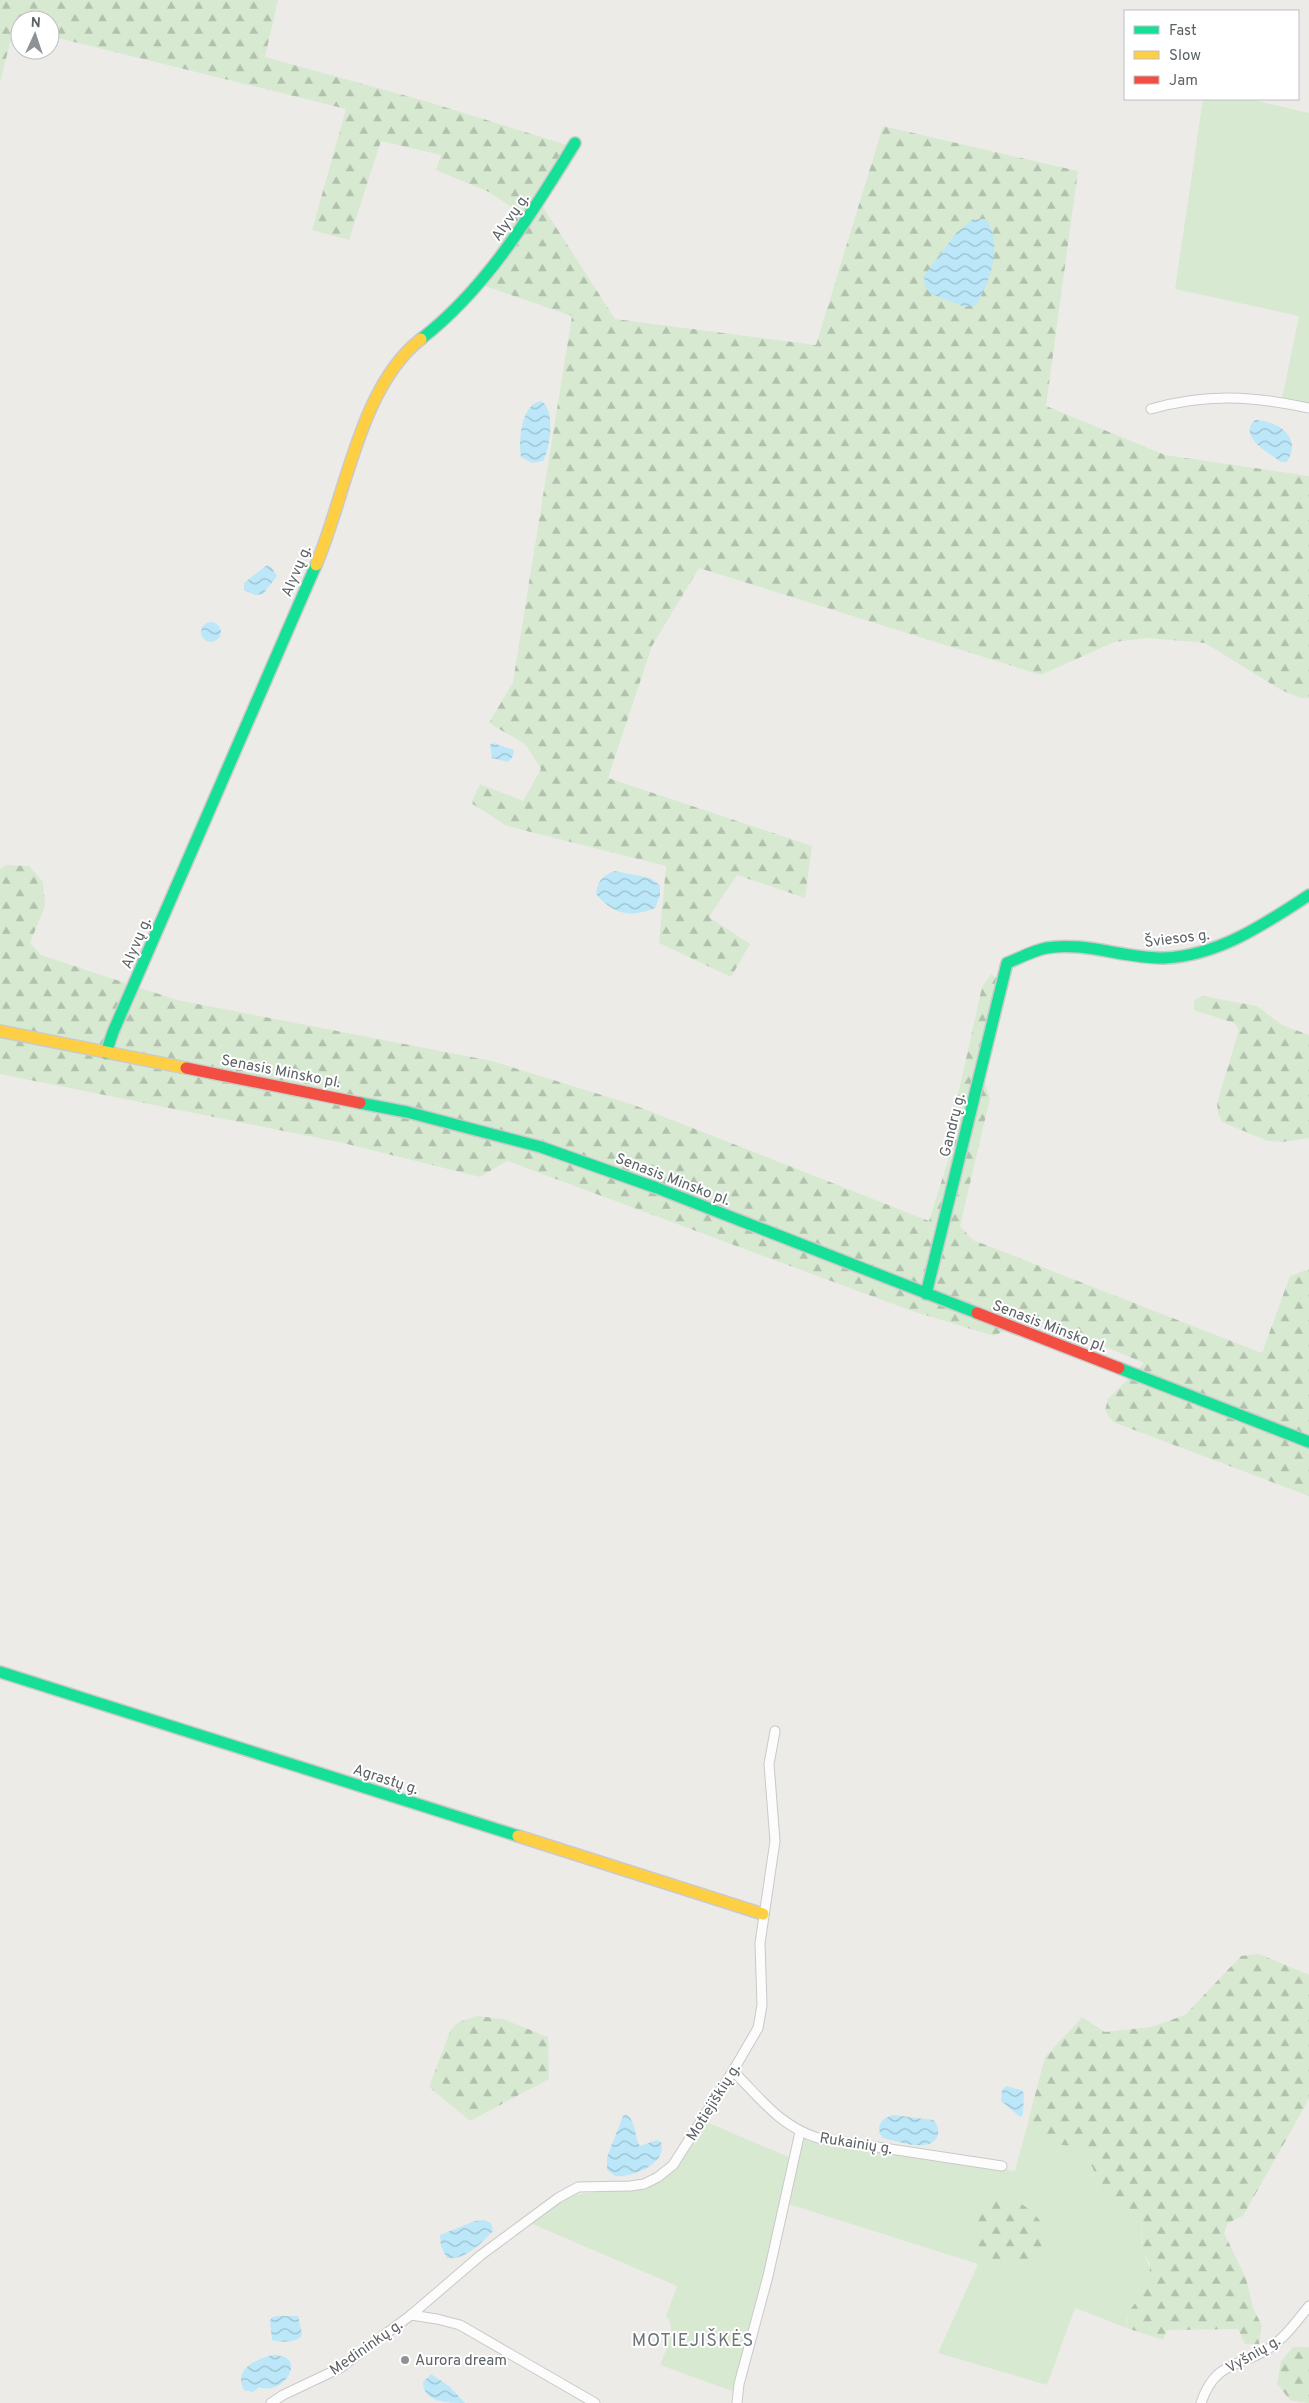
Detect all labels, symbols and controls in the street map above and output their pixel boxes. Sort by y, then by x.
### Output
north arrow [10,10,60,60]
legend [1124,10,1299,100]
text: N [30,15,41,32]
text: Fast [1169,22,1197,41]
text: Slow [1169,47,1201,66]
text: Jam [1169,72,1198,91]
street label: Alyvų g. [488,190,534,245]
street label: Alyvų g. [278,543,317,600]
street label: Alyvų g. [118,915,157,972]
street label: Šviesos g. [1143,924,1211,953]
street label: Senasis Minsko pl. [219,1052,342,1093]
street label: Gandrų g. [936,1092,971,1159]
street label: Senasis Minsko pl. [612,1150,732,1211]
street label: Senasis Minsko pl. [989,1297,1109,1358]
street label: Agrastų g. [350,1761,421,1800]
street label: Motiejiškių g. [683,2061,746,2145]
street label: Rukainių g. [818,2129,894,2160]
street label: Medininkų g. [327,2316,407,2380]
district label: MOTIEJIŠKĖS [632,2328,754,2353]
street label: Vyšnių g. [1223,2332,1285,2379]
place label: Aurora dream [415,2352,507,2371]
marker: Aurora dream [399,2354,411,2366]

